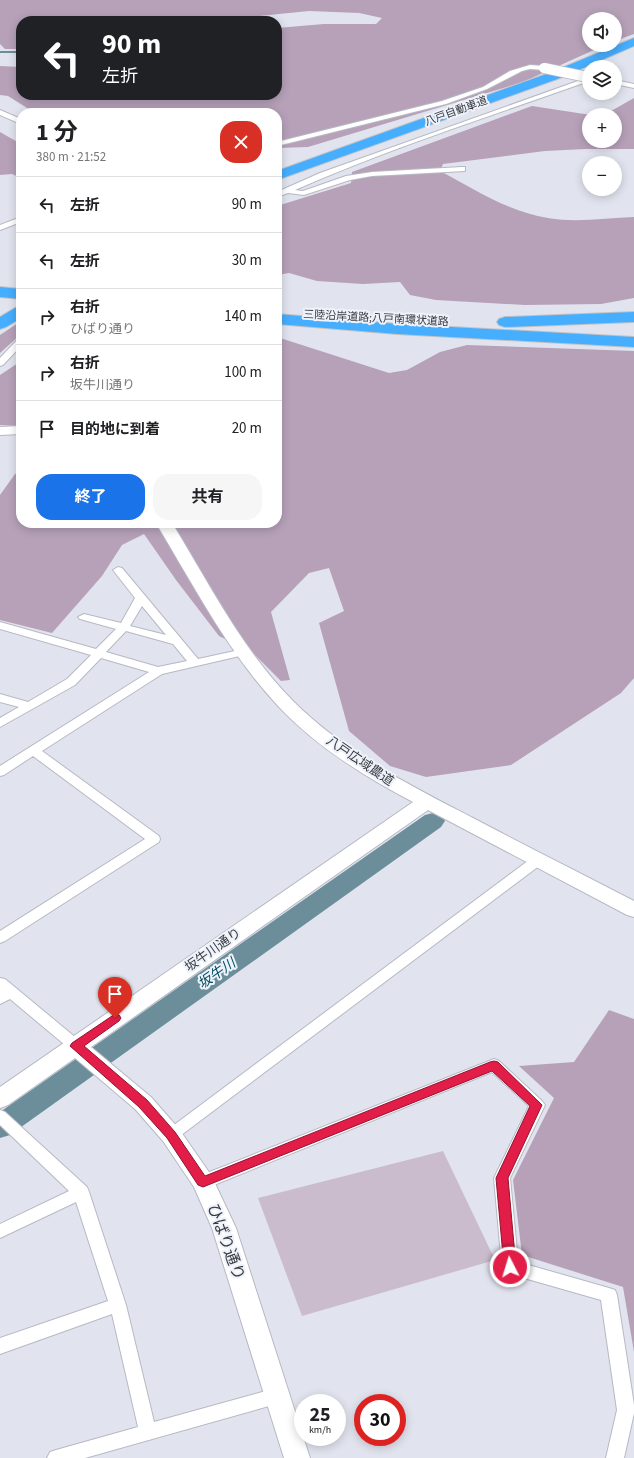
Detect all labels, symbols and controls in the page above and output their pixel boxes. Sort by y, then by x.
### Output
map controls [582,12,622,196]
button: sound [582,12,622,52]
text: 90 m [102,24,161,64]
icon: left [36,32,88,84]
button: layers [582,60,622,100]
text: 左折 [102,64,138,89]
street label: 八戸自動車道 [422,93,490,129]
button: + [582,108,622,148]
text: 1 分 [36,115,77,150]
button: close [220,121,262,163]
text: 380 m · 21:52 [36,148,106,166]
button: − [582,156,622,196]
icon: left [36,194,58,216]
text: 90 m [232,194,262,215]
text: 左折 [70,195,100,216]
icon: left [36,250,58,272]
text: 30 m [232,250,262,271]
text: 左折 [70,251,100,272]
text: 右折 [70,297,100,318]
icon: right [36,306,58,328]
text: 140 m [224,306,262,327]
street label: 三陸沿岸道路;八戸南環状道路 [303,307,449,329]
text: ひばり通り [70,320,135,338]
text: 右折 [70,353,100,374]
icon: right [36,362,58,384]
text: 100 m [224,362,262,383]
text: 坂牛川通り [70,376,135,394]
icon: arrive [36,418,58,440]
text: 20 m [232,418,262,439]
text: 目的地に到着 [70,419,160,440]
button: 終了 [36,474,145,520]
button: 共有 [153,474,262,520]
street label: 八戸広域農道 [323,732,397,790]
street label: 坂牛川通り [182,925,244,975]
water label: 坂牛川 [195,955,239,993]
pin [98,977,132,1018]
icon: arrive [104,983,126,1005]
street label: ひばり通り [202,1201,250,1283]
position arrow [489,1246,531,1288]
speed limit sign: 30 [354,1394,406,1446]
text: 25 [309,1401,331,1429]
text: km/h [309,1423,331,1437]

